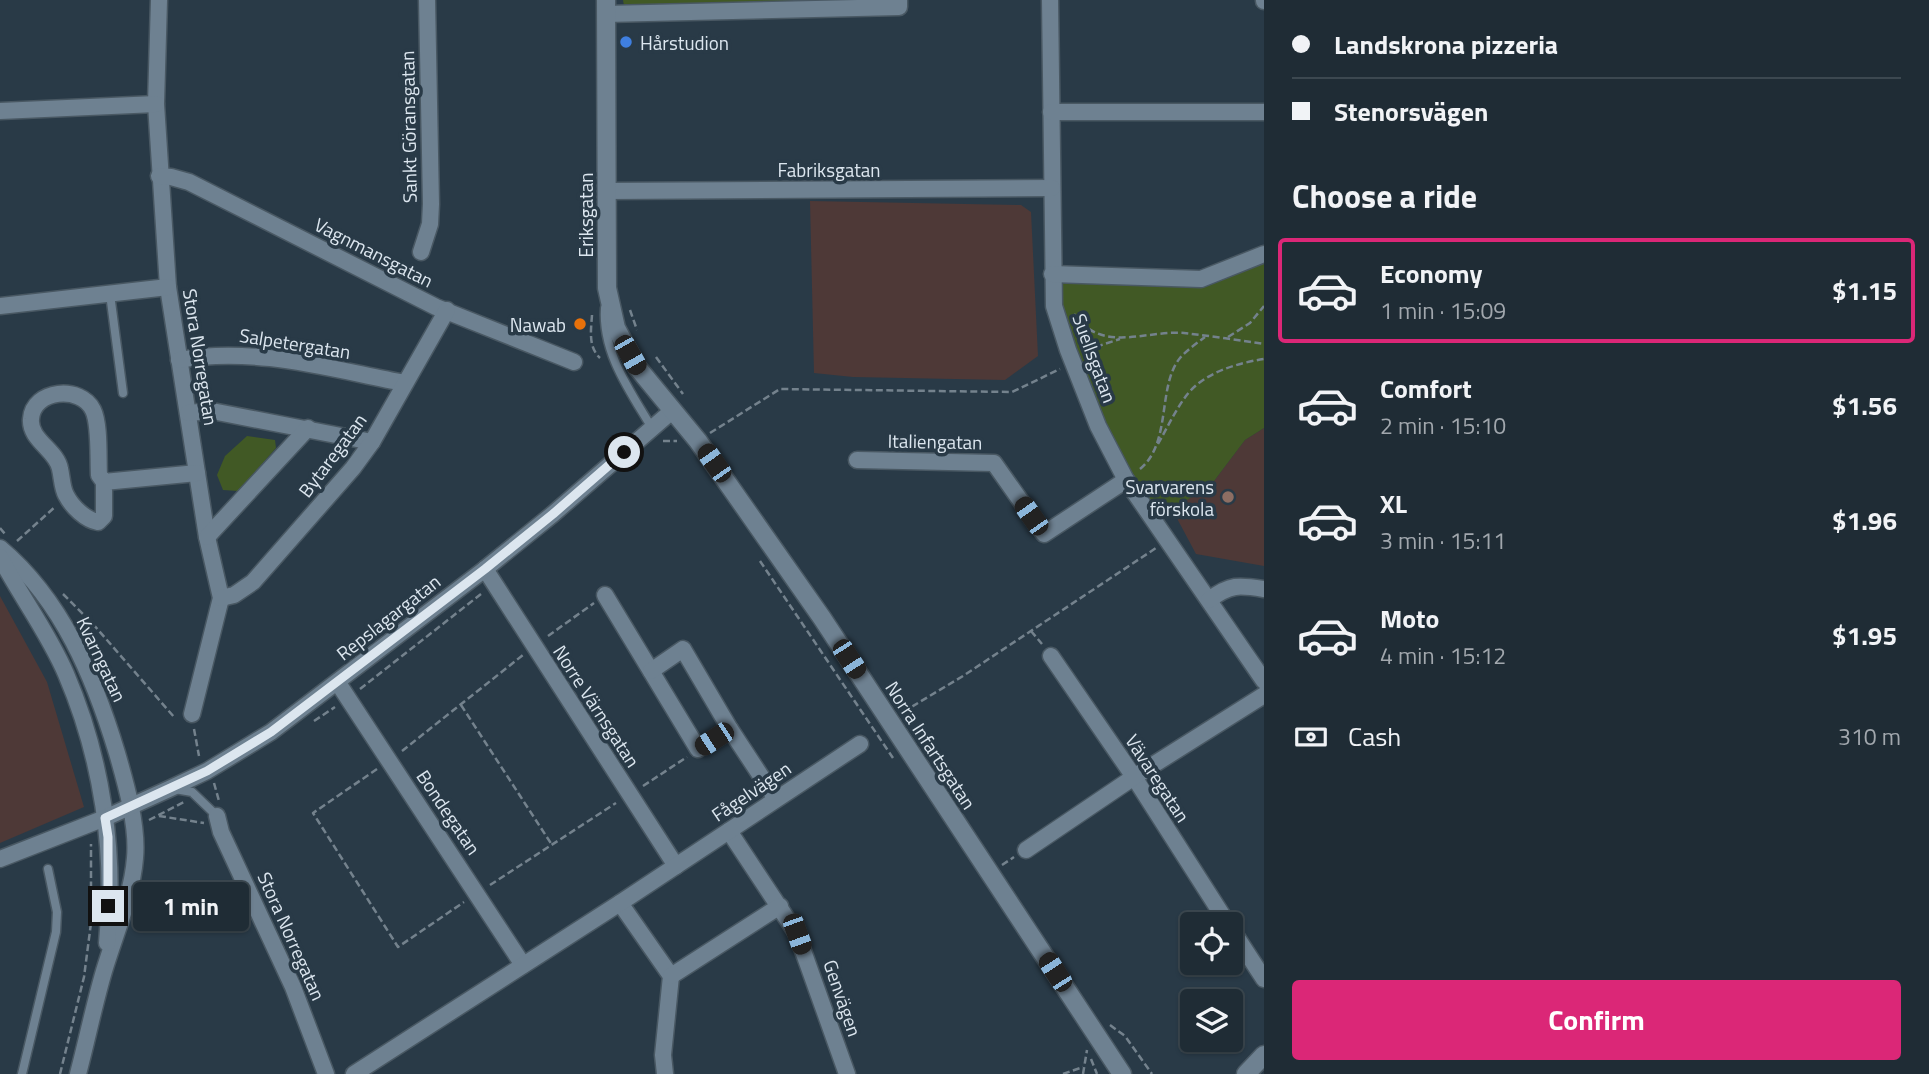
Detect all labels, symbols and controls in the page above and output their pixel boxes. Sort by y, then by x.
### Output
text: Landskrona pizzeria [1334,25,1558,64]
place label: Hårstudion [640,28,729,57]
marker: Hårstudion [618,34,634,50]
street label: Sankt Göransgatan [392,51,424,203]
text: Stenorsvägen [1334,92,1488,131]
street label: Fabriksgatan [777,155,881,184]
text: Choose a ride [1292,172,1477,220]
street label: Eriksgatan [571,173,600,257]
street label: Vagnmansgatan [309,210,439,294]
text: Economy [1380,254,1482,293]
icon: car [1296,259,1359,322]
text: $1.15 [1832,271,1897,310]
street label: Stora Norregatan [176,287,226,427]
text: 1 min · 15:09 [1380,293,1506,328]
street label: Suellsgatan [1065,309,1125,407]
place label: Nawab [510,310,566,339]
marker: Nawab [572,316,588,332]
street label: Salpetergatan [237,320,353,366]
car [611,332,650,378]
text: Comfort [1380,369,1472,408]
icon: car [1296,374,1359,437]
text: $1.56 [1832,386,1897,425]
street label: Bytaregatan [291,407,373,503]
text: 2 min · 15:10 [1380,408,1506,443]
street label: Italiengatan [887,426,983,456]
route start [608,436,640,468]
car [694,440,735,486]
place label: Svarvarens förskola [1125,472,1214,523]
text: XL [1380,484,1407,523]
marker: Svarvarens förskola [1220,489,1236,505]
icon: car [1296,489,1359,552]
car [1011,493,1052,539]
text: $1.96 [1832,501,1897,540]
text: 3 min · 15:11 [1380,523,1506,558]
street label: Repslagargatan [330,567,446,667]
text: Moto [1380,599,1439,638]
icon: car [1296,604,1359,667]
street label: Kvarngatan [70,611,134,707]
text: $1.95 [1832,616,1897,655]
car [829,636,870,682]
text: 4 min · 15:12 [1380,638,1506,673]
street label: Norre Värnsgatan [547,639,647,773]
street label: Norra Infartsgatan [879,675,983,815]
text: Cash [1348,717,1401,756]
icon: cash [1292,718,1330,756]
car [691,719,738,759]
text: 310 m [1838,719,1901,754]
street label: Vävaregatan [1119,728,1197,828]
street label: Fågelvägen [705,754,797,828]
street label: Bondegatan [410,764,488,860]
street label: Stora Norregatan [251,867,333,1005]
callout: 1 min [132,881,248,930]
text: 1 min [163,889,219,924]
route end [92,890,124,922]
car [780,911,815,957]
map controls [1180,912,1243,1052]
button: locate [1180,912,1243,975]
car [1035,949,1076,995]
street label: Genvägen [816,956,870,1040]
button: Confirm [1292,980,1901,1060]
button: layers [1180,989,1243,1052]

